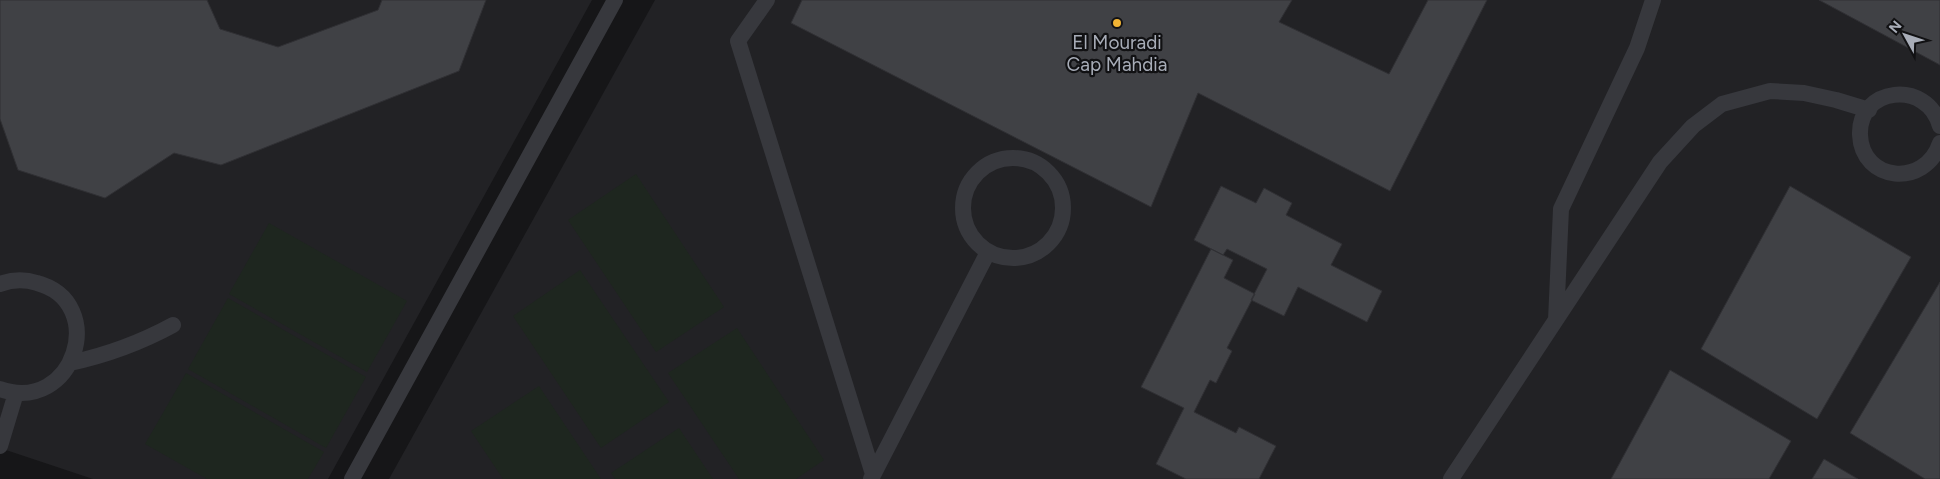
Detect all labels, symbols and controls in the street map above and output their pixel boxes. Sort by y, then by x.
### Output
north arrow [1880,10,1930,60]
marker: El Mouradi Cap Mahdia [1111,17,1123,29]
text: N [1885,17,1905,37]
place label: El Mouradi Cap Mahdia [1067,31,1167,76]

